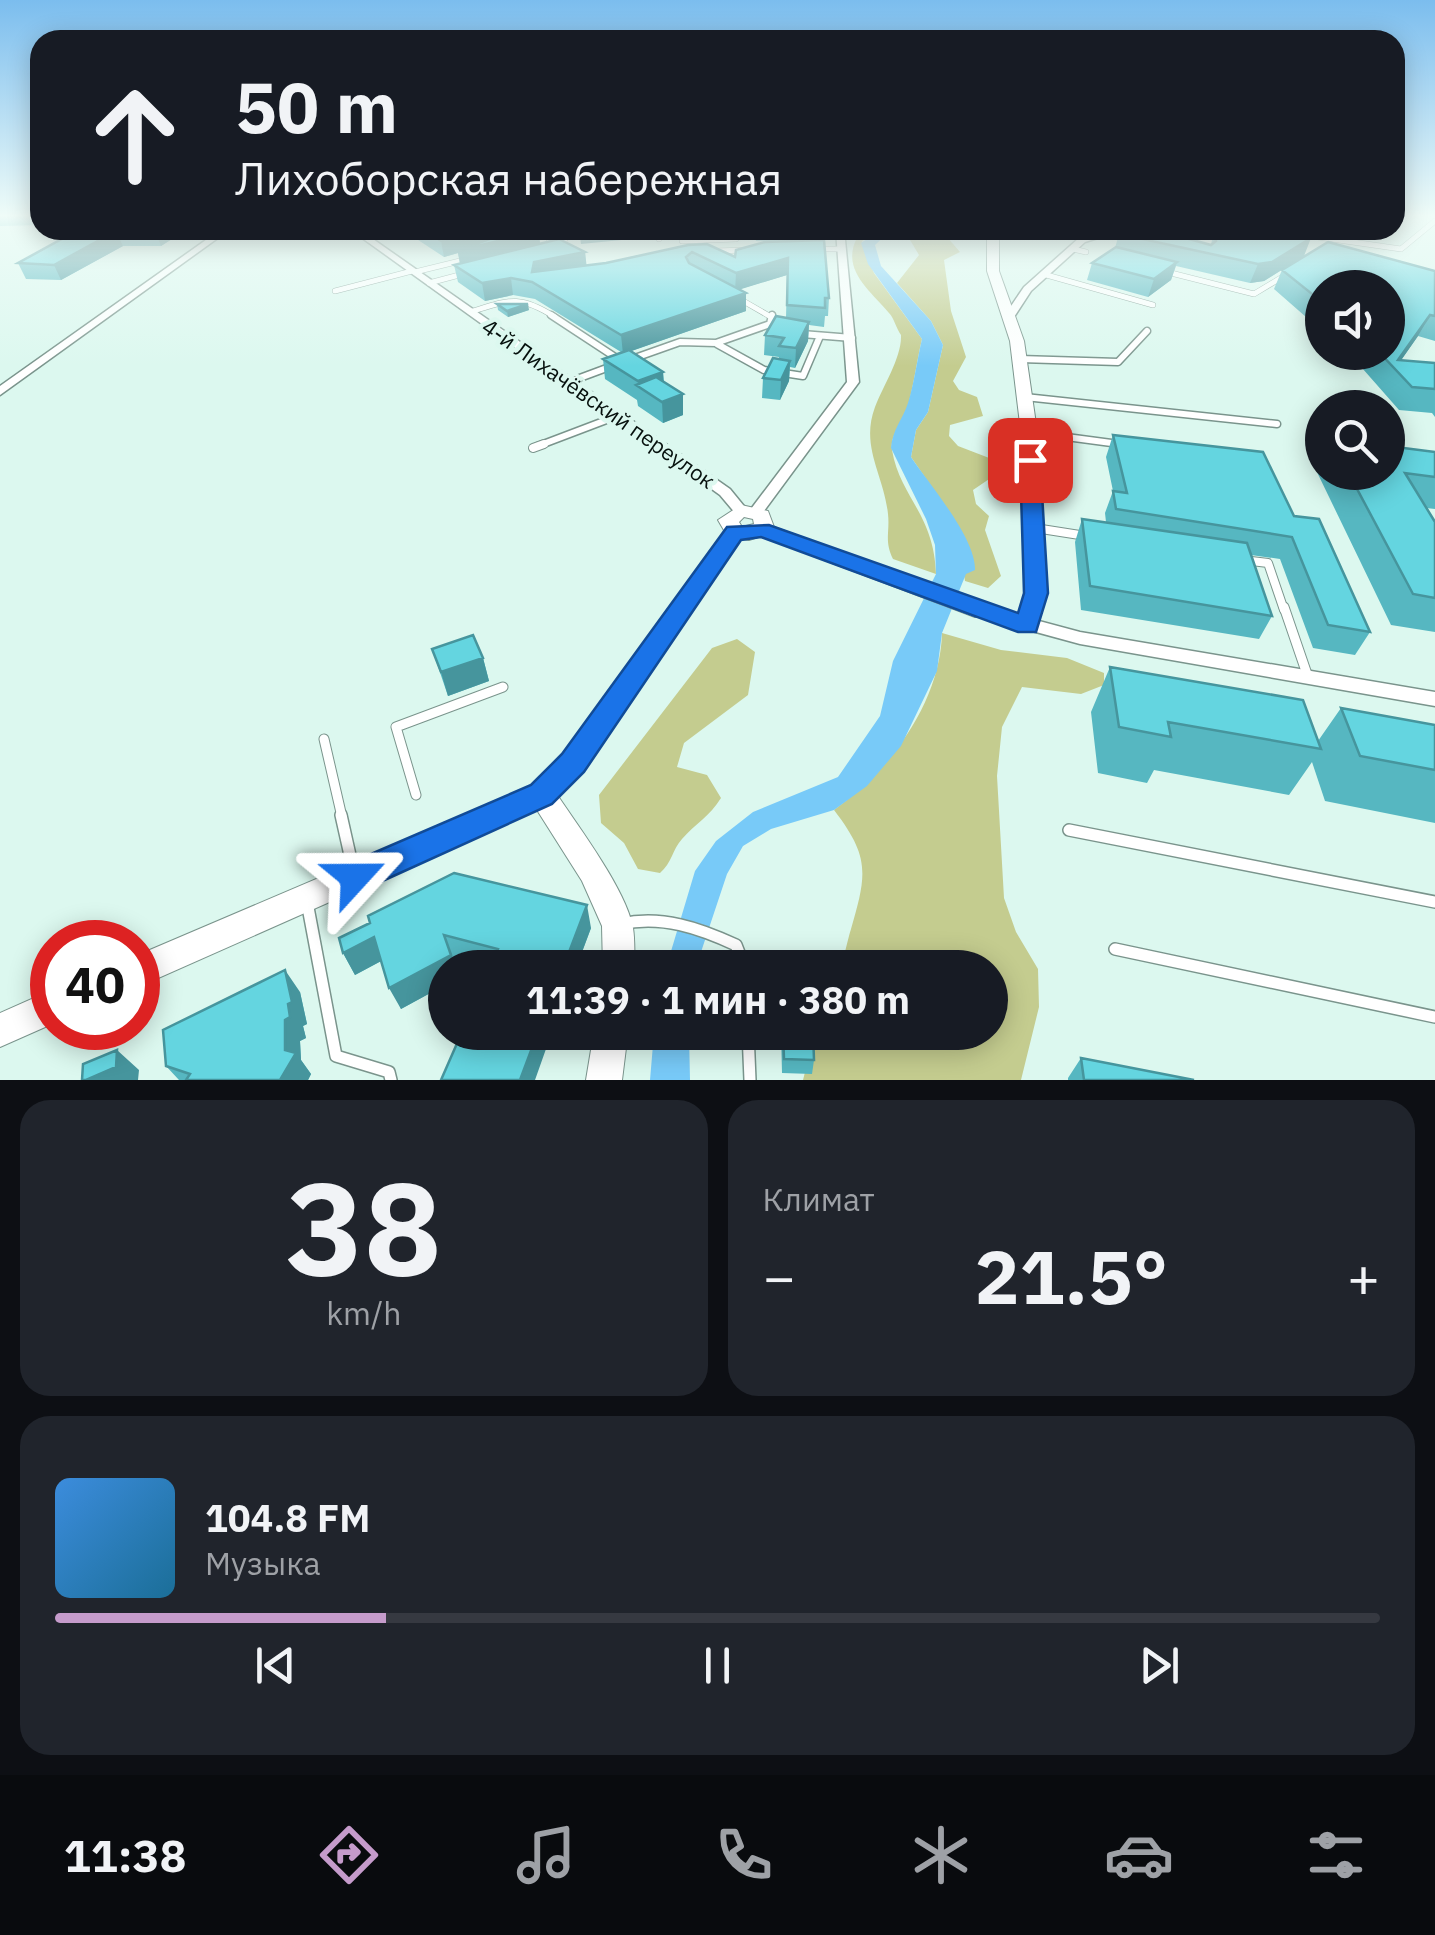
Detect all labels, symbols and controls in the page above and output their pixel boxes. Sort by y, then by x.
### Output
text: 50 m [235,61,398,152]
icon: ahead [70,70,200,200]
text: Лихоборская набережная [235,149,782,207]
map controls [1305,270,1405,490]
button: sound [1305,270,1405,370]
street label: 4-й Лихачёвский переулок [477,311,721,495]
button: search [1305,390,1405,490]
pin [988,418,1073,503]
icon: arrive [1003,433,1058,488]
position arrow [303,825,407,929]
speed limit sign: 40 [30,920,160,1050]
text: 11:39 · 1 мин · 380 m [526,975,910,1024]
text: 38 [286,1142,442,1311]
text: Климат [763,1178,875,1220]
text: 21.5° [974,1227,1168,1325]
text: − [763,1241,796,1312]
text: + [1347,1241,1380,1312]
text: km/h [326,1292,401,1334]
text: 104.8 FM [205,1493,370,1542]
text: Музыка [205,1542,321,1584]
icon: previous [248,1638,303,1693]
icon: pause [690,1638,745,1693]
icon: next [1132,1638,1187,1693]
icon: directions [314,1820,384,1890]
icon: music [511,1820,581,1890]
icon: phone [709,1820,779,1890]
icon: climate [906,1820,976,1890]
icon: car [1104,1820,1174,1890]
icon: filters [1301,1820,1371,1890]
text: 11:38 [64,1826,187,1884]

